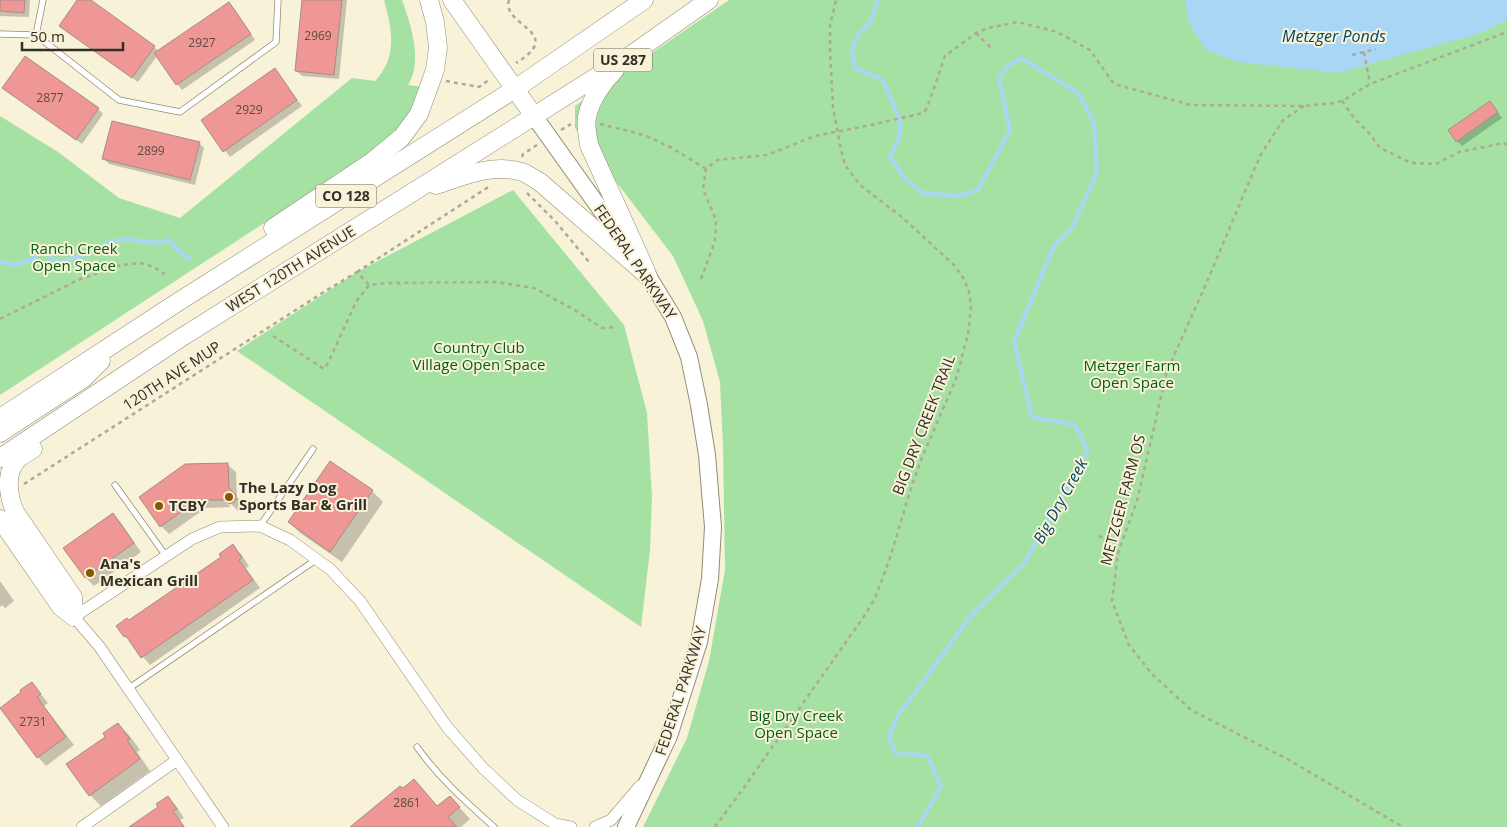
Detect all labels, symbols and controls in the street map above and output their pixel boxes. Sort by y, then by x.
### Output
scale bar [22,20,124,52]
water label: Metzger Ponds [1282,25,1386,47]
text: 50 m [30,26,65,46]
house number: 2969 [304,27,332,44]
house number: 2927 [188,34,216,51]
road number: US 287 [594,48,652,72]
house number: 2877 [36,89,64,106]
house number: 2929 [235,101,263,118]
house number: 2899 [137,142,165,159]
road number: CO 128 [316,185,376,208]
street label: FEDERAL PARKWAY [590,200,682,323]
street label: WEST 120TH AVENUE [222,220,359,316]
park label: Ranch Creek Open Space [30,238,118,275]
street label: 120TH AVE MUP [119,336,224,414]
park label: Country Club Village Open Space [413,337,545,374]
street label: BIG DRY CREEK TRAIL [887,352,959,498]
park label: Metzger Farm Open Space [1084,355,1180,392]
street label: METZGER FARM OS [1095,432,1149,567]
water label: Big Dry Creek [1028,453,1093,547]
place label: The Lazy Dog Sports Bar & Grill [239,477,367,514]
marker: The Lazy Dog Sports Bar & Grill [223,491,235,503]
place label: TCBY [169,495,207,515]
marker: TCBY [153,500,165,512]
place label: Ana's Mexican Grill [100,553,198,590]
marker: Ana's Mexican Grill [84,567,96,579]
street label: FEDERAL PARKWAY [650,623,711,758]
park label: Big Dry Creek Open Space [749,705,843,742]
house number: 2731 [19,713,47,730]
house number: 2861 [393,794,421,811]

